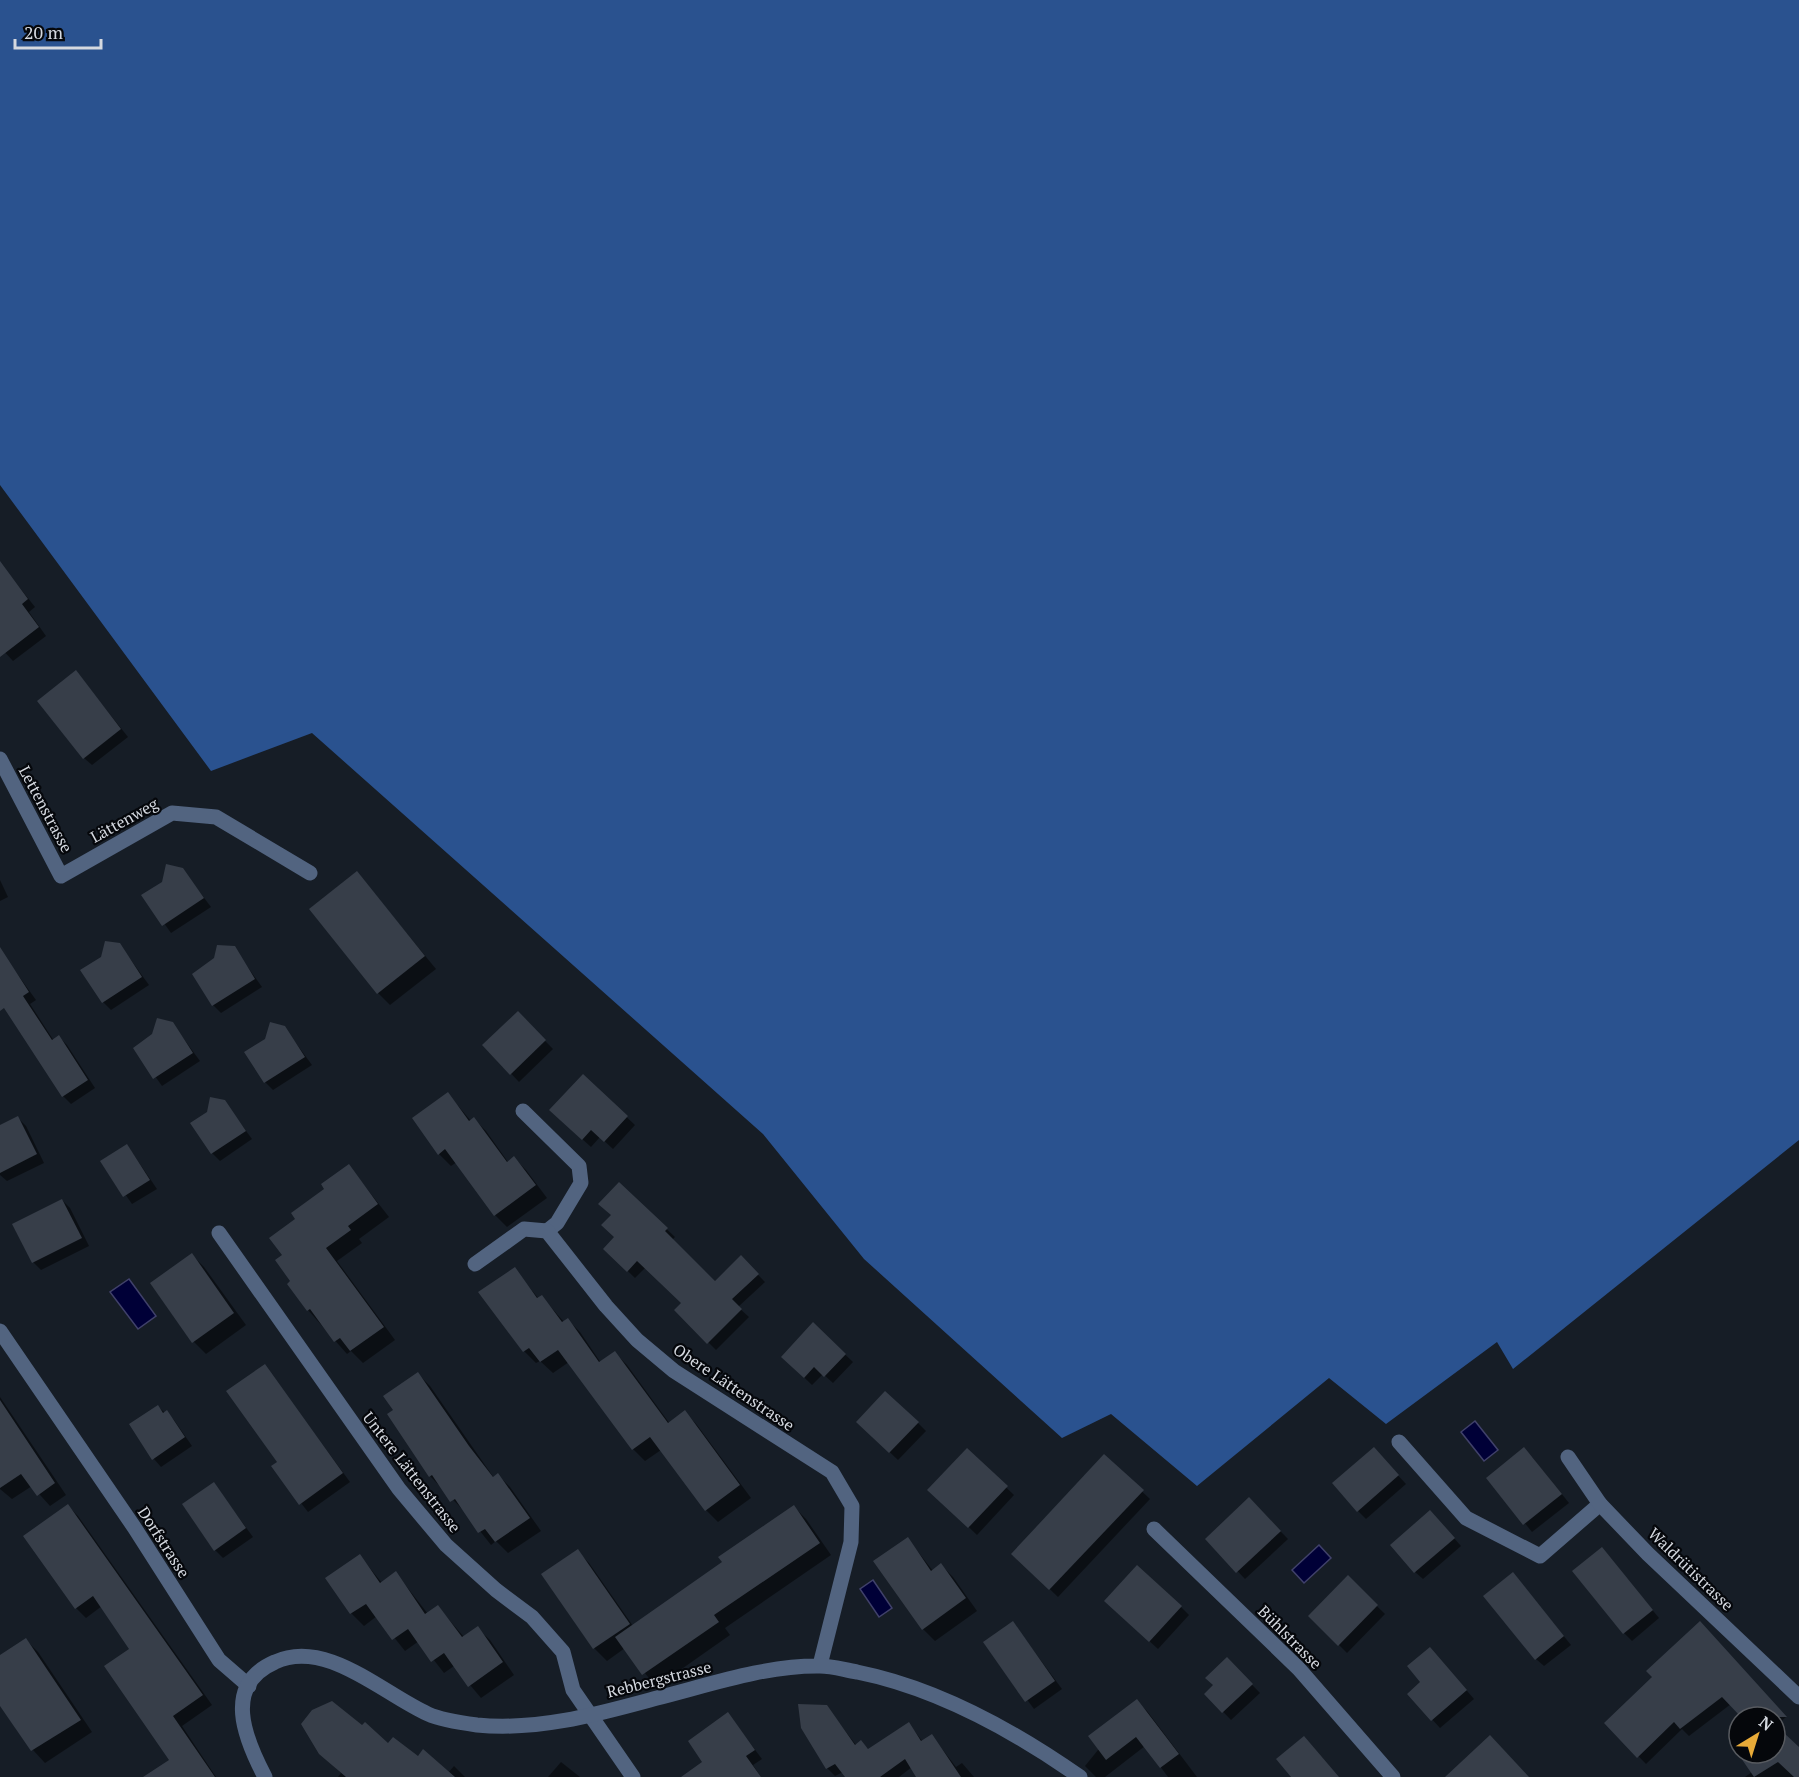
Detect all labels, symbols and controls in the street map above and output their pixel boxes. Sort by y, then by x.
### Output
scale bar [15,12,100,50]
text: 20 m [24,20,64,44]
street label: Lettenstrasse [14,762,78,856]
street label: Lättenweg [86,792,162,848]
street label: Obere Lättenstrasse [669,1338,799,1436]
street label: Untere Lättenstrasse [358,1407,466,1537]
street label: Dorfstrasse [133,1502,195,1582]
street label: Waldrütistrasse [1644,1523,1738,1615]
street label: Bühlstrasse [1253,1600,1327,1674]
street label: Rebbergstrasse [604,1655,714,1703]
north arrow [1727,1705,1787,1765]
text: N [1755,1711,1778,1736]

